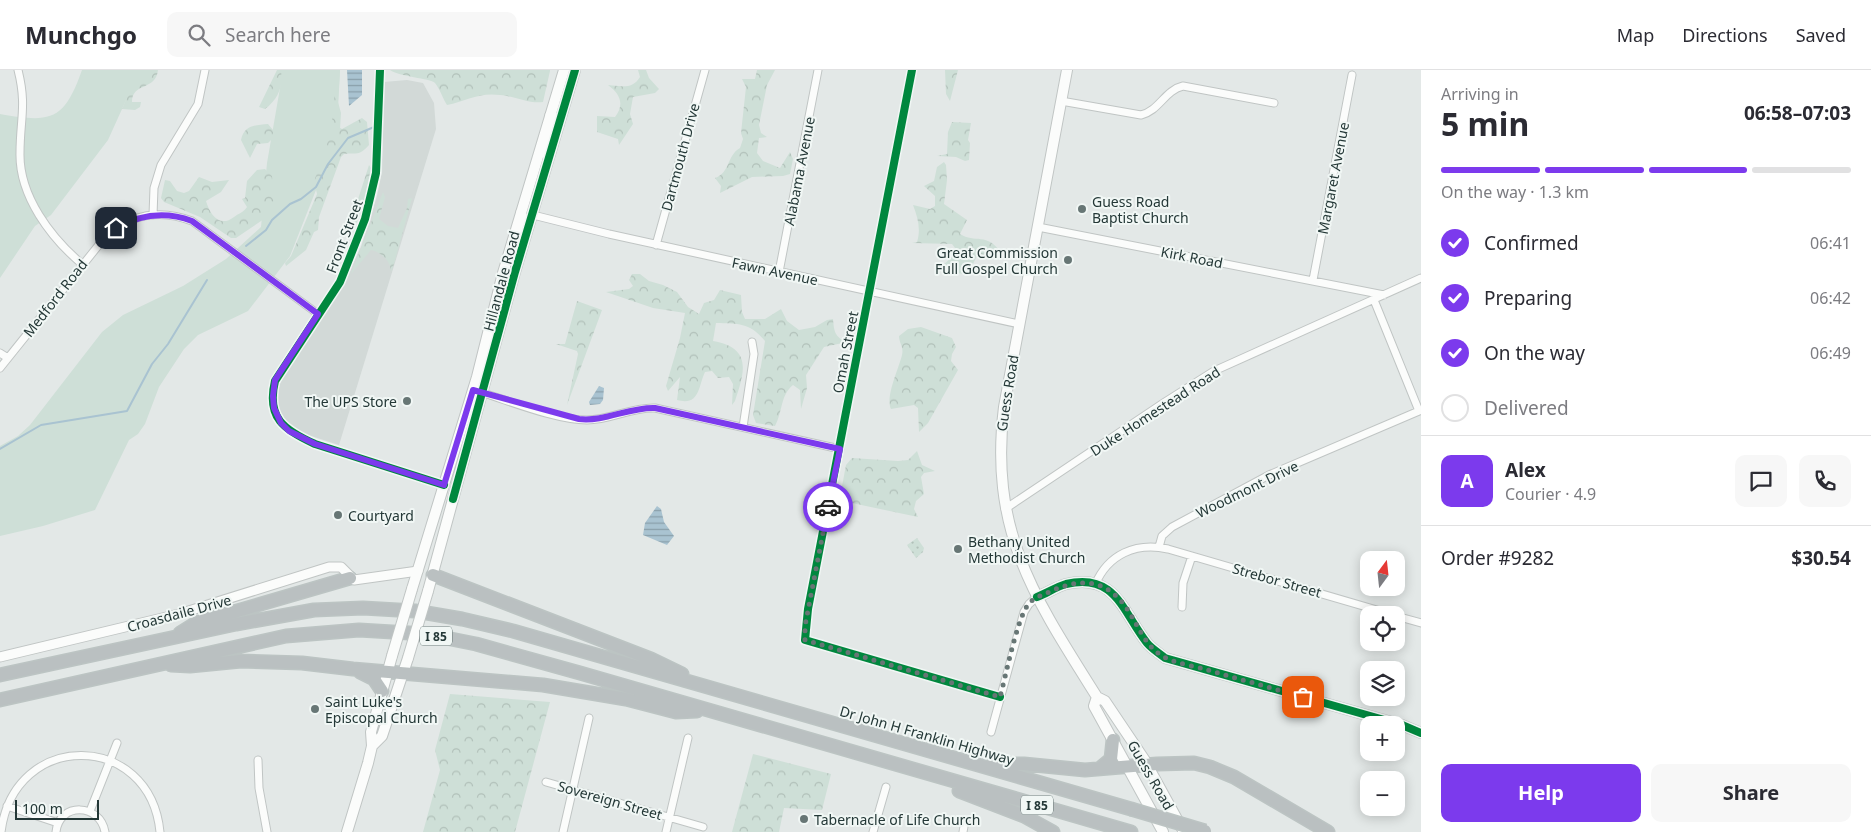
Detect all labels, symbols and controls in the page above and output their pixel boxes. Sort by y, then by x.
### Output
search box [167,12,517,57]
text: Munchgo [25,18,137,51]
icon: search [185,21,213,49]
text: Search here [225,22,331,48]
text: Map [1617,23,1654,47]
text: Directions [1682,23,1768,47]
text: Saved [1796,23,1846,47]
text: Arriving in [1441,83,1519,105]
text: 06:58–07:03 [1744,100,1851,126]
street label: Dartmouth Drive [656,101,704,213]
text: 5 min [1441,102,1529,145]
street label: Alabama Avenue [779,115,819,227]
street label: Margaret Avenue [1313,120,1353,236]
text: On the way · 1.3 km [1441,181,1589,203]
place label: Guess Road Baptist Church [1092,192,1189,227]
street label: Front Street [321,196,367,276]
marker: Guess Road Baptist Church [1076,203,1088,215]
pin [95,207,137,249]
icon: home [102,214,130,242]
street label: Hillandale Road [478,229,524,333]
icon: check [1441,229,1469,257]
text: Confirmed [1484,230,1579,256]
text: 06:41 [1810,232,1851,254]
street label: Kirk Road [1159,242,1225,272]
place label: Great Commission Full Gospel Church [935,243,1058,278]
street label: Fawn Avenue [730,253,820,289]
marker: Great Commission Full Gospel Church [1062,254,1074,266]
street label: Medford Road [19,255,91,341]
icon: check [1441,284,1469,312]
text: Preparing [1484,285,1572,311]
text: 06:42 [1810,287,1851,309]
street label: Omah Street [828,309,862,395]
icon: check [1441,339,1469,367]
text: On the way [1484,340,1585,366]
text: 06:49 [1810,342,1851,364]
street label: Guess Road [992,353,1022,433]
street label: Duke Homestead Road [1086,362,1224,460]
place label: The UPS Store [304,392,397,411]
marker: The UPS Store [401,395,413,407]
text: Delivered [1484,395,1569,421]
button: chat [1735,455,1787,507]
button: phone [1799,455,1851,507]
street label: Woodmont Drive [1193,456,1302,522]
text: Alex [1505,457,1546,483]
text: A [1460,468,1474,494]
courier [803,482,853,532]
text: Courier · 4.9 [1505,483,1596,505]
icon: car [814,493,842,521]
place label: Courtyard [348,506,414,525]
marker: Courtyard [332,509,344,521]
place label: Bethany United Methodist Church [968,532,1085,567]
marker: Bethany United Methodist Church [952,543,964,555]
text: Order #9282 [1441,545,1554,571]
text: $30.54 [1791,545,1851,571]
north arrow [1360,551,1405,596]
map controls [1360,551,1405,816]
street label: Strebor Street [1230,558,1324,602]
street label: Croasdaile Drive [125,590,233,636]
button: locate [1360,606,1405,651]
road number: I 85 [420,626,452,646]
button: layers [1360,661,1405,706]
pin [1282,676,1324,718]
icon: bag [1289,683,1317,711]
place label: Saint Luke's Episcopal Church [325,692,438,727]
street label: Dr John H Franklin Highway [838,701,1017,769]
marker: Saint Luke's Episcopal Church [309,703,321,715]
button: + [1360,716,1405,761]
street label: Guess Road [1123,737,1179,813]
button: Help [1441,764,1641,822]
button: Share [1651,764,1851,822]
button: − [1360,771,1405,816]
street label: Sovereign Street [556,776,664,824]
road number: I 85 [1021,796,1053,814]
scale bar [15,797,99,820]
text: 100 m [22,799,63,818]
place label: Tabernacle of Life Church [814,810,980,829]
marker: Tabernacle of Life Church [798,813,810,825]

